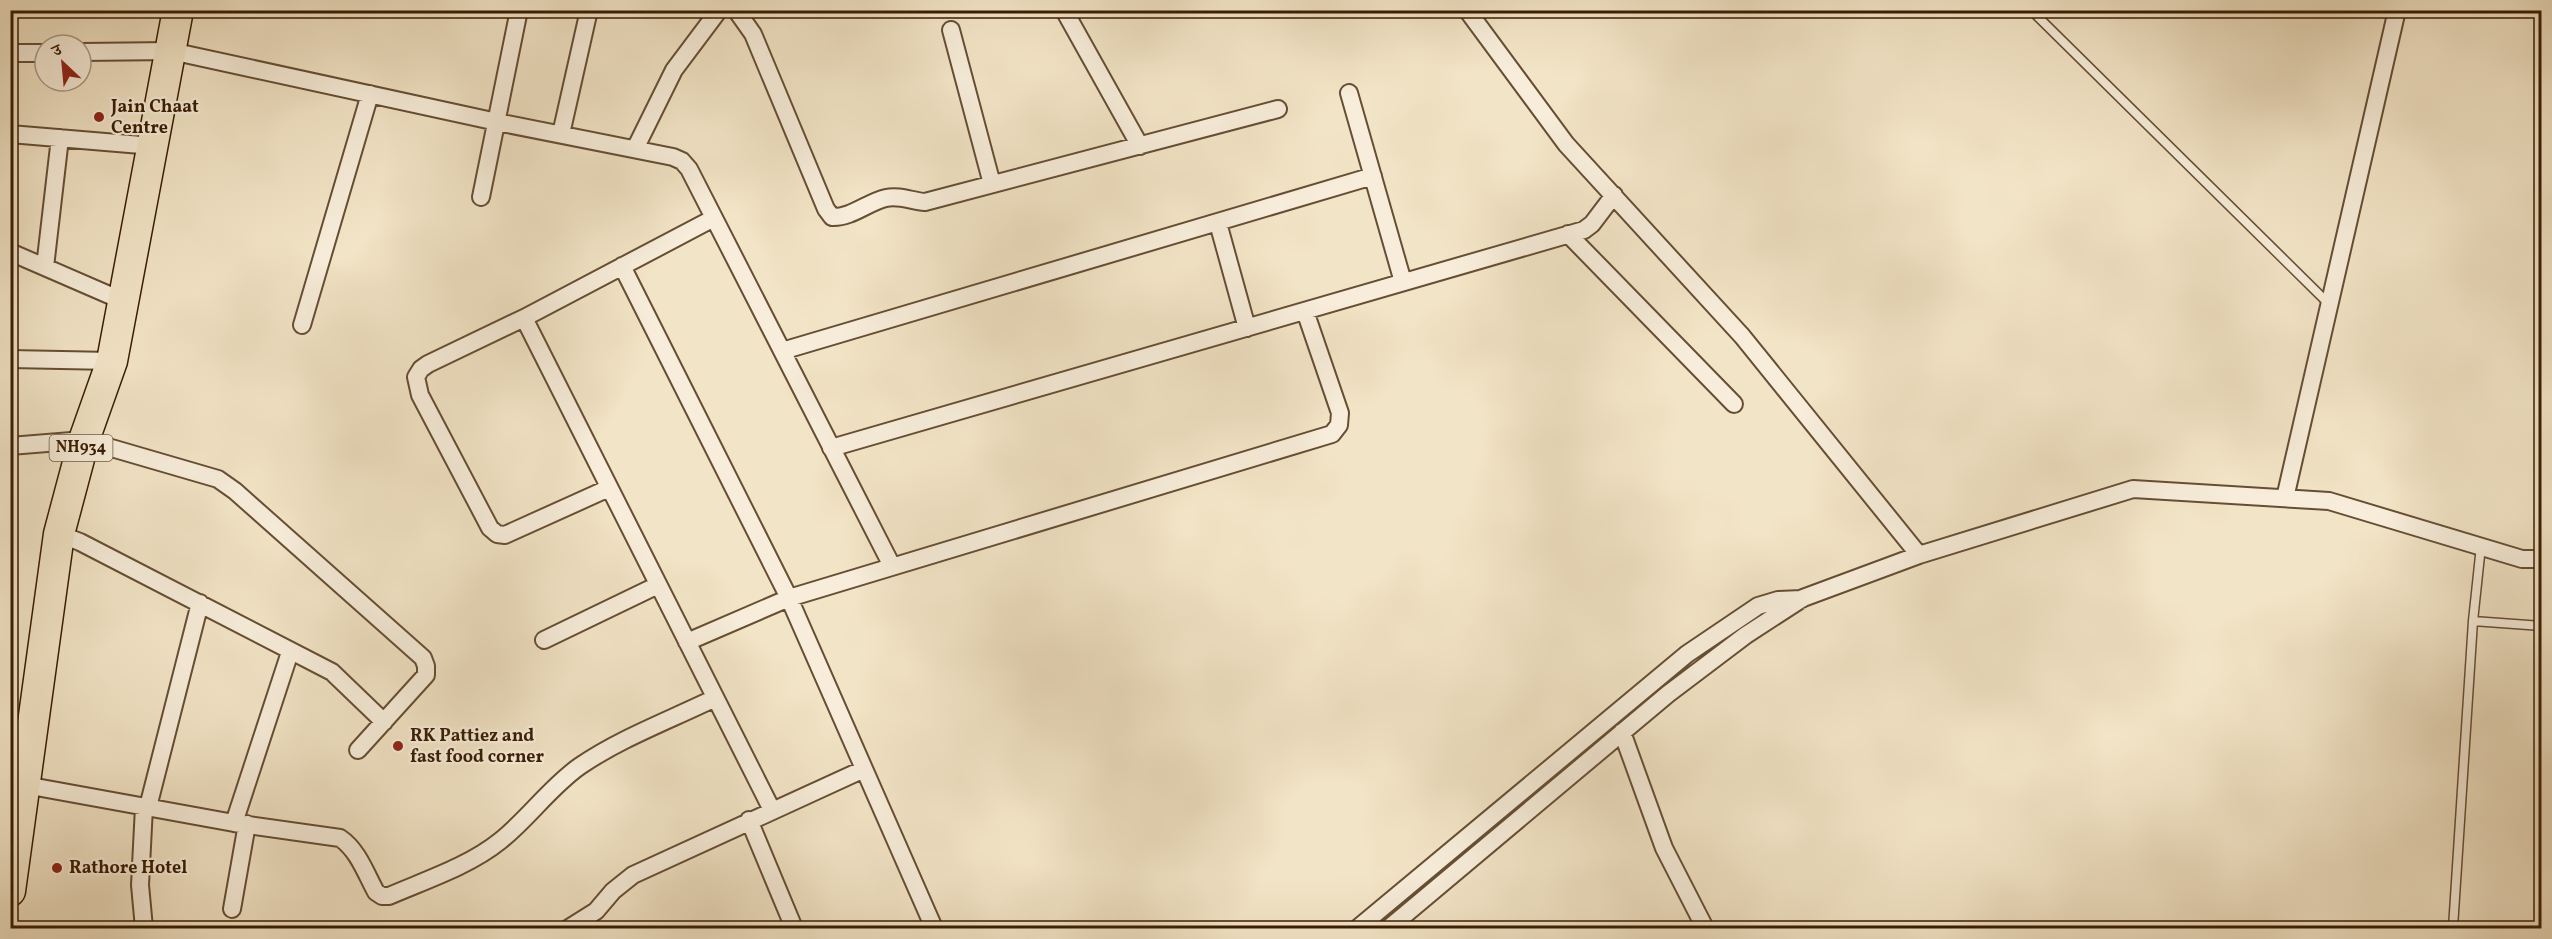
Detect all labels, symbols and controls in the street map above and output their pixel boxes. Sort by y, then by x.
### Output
north arrow [33,33,93,93]
text: उ [48,39,67,63]
place label: Jain Chaat Centre [110,95,199,141]
marker: Jain Chaat Centre [92,110,106,124]
road number: NH934 [50,435,112,461]
place label: RK Pattiez and fast food corner [410,724,545,770]
marker: RK Pattiez and fast food corner [391,739,405,753]
place label: Rathore Hotel [69,856,187,881]
marker: Rathore Hotel [50,861,64,875]

